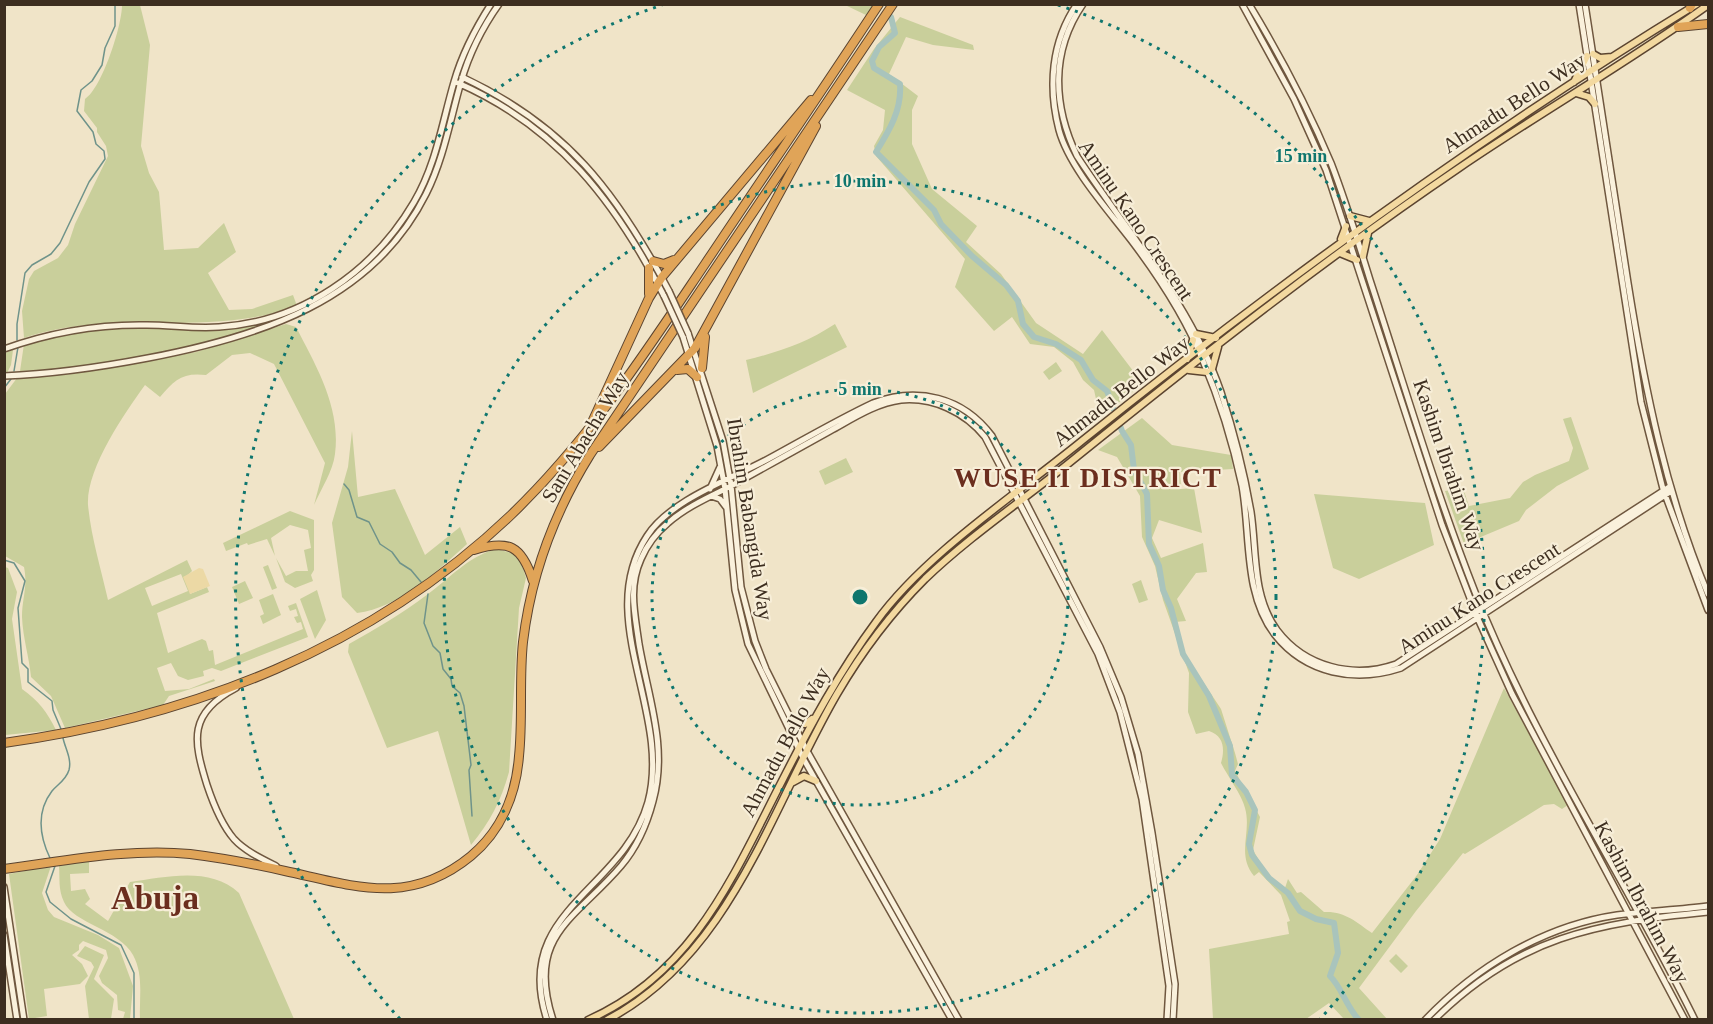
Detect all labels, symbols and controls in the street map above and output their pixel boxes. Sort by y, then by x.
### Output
street label: Ahmadu Bello Way [1438,47,1591,158]
street label: Aminu Kano Crescent [1074,135,1199,305]
text: 15 min [1275,146,1327,166]
text: 10 min [834,171,886,191]
street label: Ahmadu Bello Way [1048,330,1194,452]
street label: Sani Abacha Way [537,367,634,507]
street label: Kashim Ibrahim Way [1408,376,1490,554]
text: 5 min [838,379,882,399]
street label: Ibrahim Babangida Way [722,416,778,622]
district label: WUSE II DISTRICT [954,463,1222,493]
street label: Aminu Kano Crescent [1394,537,1564,659]
centre of rings [850,587,870,607]
street label: Ahmadu Bello Way [735,663,835,821]
street label: Kashim Ibrahim Way [1589,817,1695,987]
district label: Abuja [111,880,199,916]

